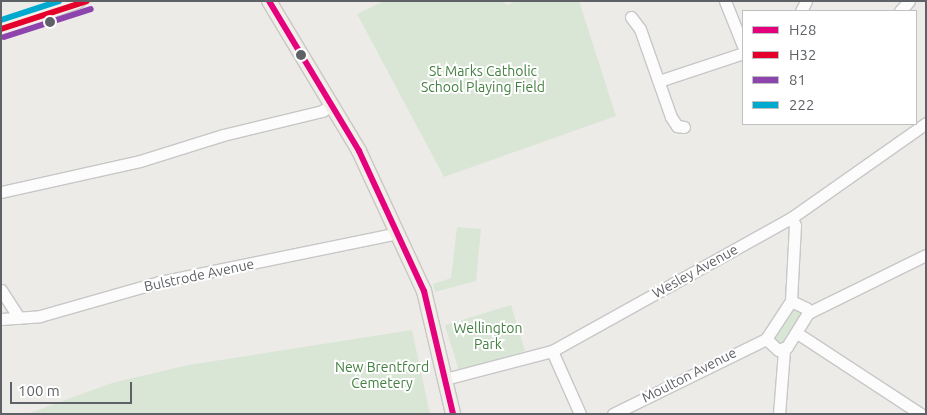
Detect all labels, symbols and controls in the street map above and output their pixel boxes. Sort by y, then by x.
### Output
legend [742,10,917,125]
unlabelled marker [45,17,55,27]
text: H28 [789,21,816,38]
text: H32 [789,46,816,63]
unlabelled marker [296,50,306,60]
park label: St Marks Catholic School Playing Field [421,63,545,95]
text: 81 [789,71,806,88]
text: 222 [789,96,814,113]
street label: Wesley Avenue [649,241,741,301]
street label: Bulstrode Avenue [143,255,255,295]
park label: Wellington Park [454,320,522,352]
street label: Moulton Avenue [639,344,739,406]
park label: New Brentford Cemetery [335,359,429,392]
scale bar [12,372,135,404]
text: 100 m [18,382,60,399]

